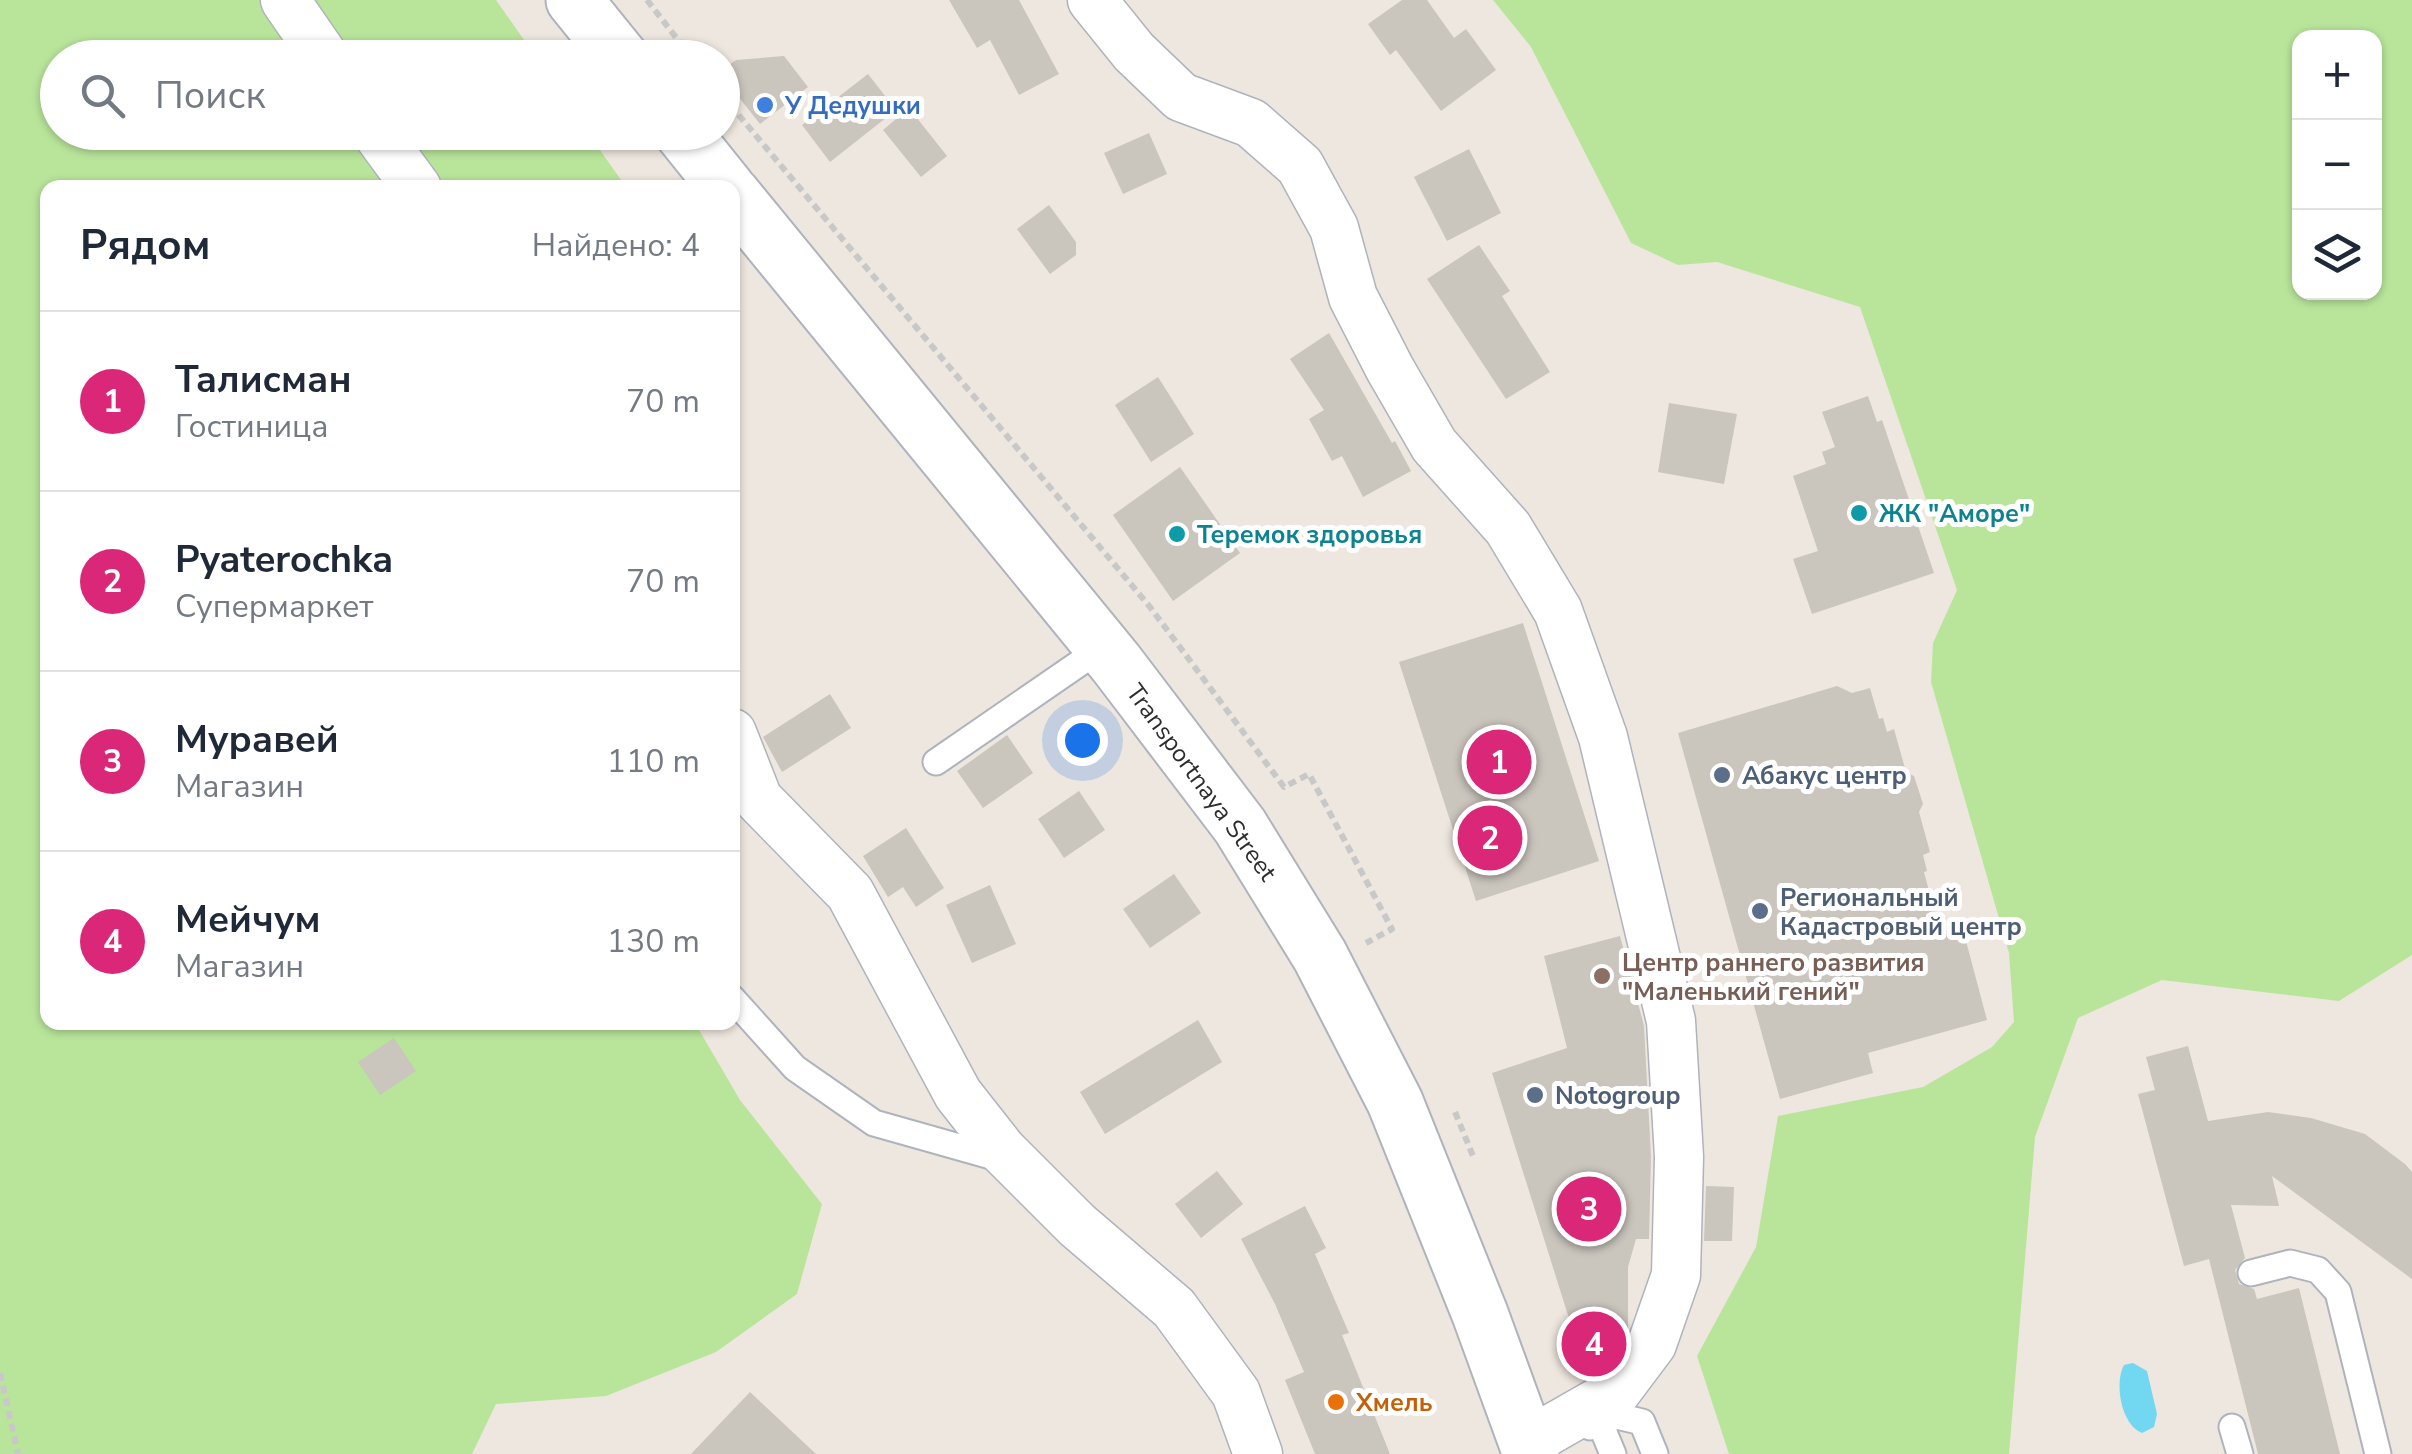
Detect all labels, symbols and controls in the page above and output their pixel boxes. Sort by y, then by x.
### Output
map controls [2292,30,2382,300]
button: + [2292,30,2382,120]
search box [40,40,740,150]
icon: search [75,68,130,123]
text: Поиск [155,70,265,121]
place label: У Дедушки [784,89,921,123]
marker: У Дедушки [754,94,776,116]
button: − [2292,120,2382,210]
button: layers [2292,210,2382,300]
text: Рядом [80,217,210,274]
text: Найдено: 4 [532,224,700,267]
text: Талисман [175,354,352,405]
text: 1 [103,380,122,423]
text: 70 m [626,380,700,423]
text: Гостиница [175,405,329,448]
place label: ЖК "Аморе" [1879,497,2030,531]
marker: ЖК "Аморе" [1848,502,1870,524]
place label: Теремок здоровья [1197,518,1422,552]
marker: Теремок здоровья [1166,523,1188,545]
text: Pyaterochka [175,534,393,585]
text: 2 [103,560,122,603]
text: 70 m [626,560,700,603]
text: Супермаркет [175,585,373,628]
street label: Transportnaya Street [1118,677,1284,888]
text: Муравей [175,714,339,765]
your location [1057,715,1108,766]
pin: 1 [1466,724,1532,800]
text: 3 [103,740,122,783]
text: 110 m [607,740,700,783]
place label: Абакус центр [1742,759,1907,793]
marker: Абакус центр [1711,764,1733,786]
text: Магазин [175,765,304,808]
pin: 2 [1458,800,1522,876]
place label: Региональный Кадастровый центр [1780,881,2022,944]
text: Мейчум [175,894,320,945]
marker: Региональный Кадастровый центр [1749,900,1771,922]
text: 4 [103,920,122,963]
text: 130 m [607,920,700,963]
text: Магазин [175,945,304,988]
place label: Центр раннего развития "Маленький гений" [1622,946,1925,1009]
marker: Центр раннего развития "Маленький гений" [1591,965,1613,987]
place label: Notogroup [1555,1079,1680,1113]
marker: Notogroup [1524,1084,1546,1106]
pin: 3 [1556,1172,1622,1246]
pin: 4 [1562,1306,1626,1382]
place label: Хмель [1355,1386,1433,1420]
marker: Хмель [1325,1391,1347,1413]

